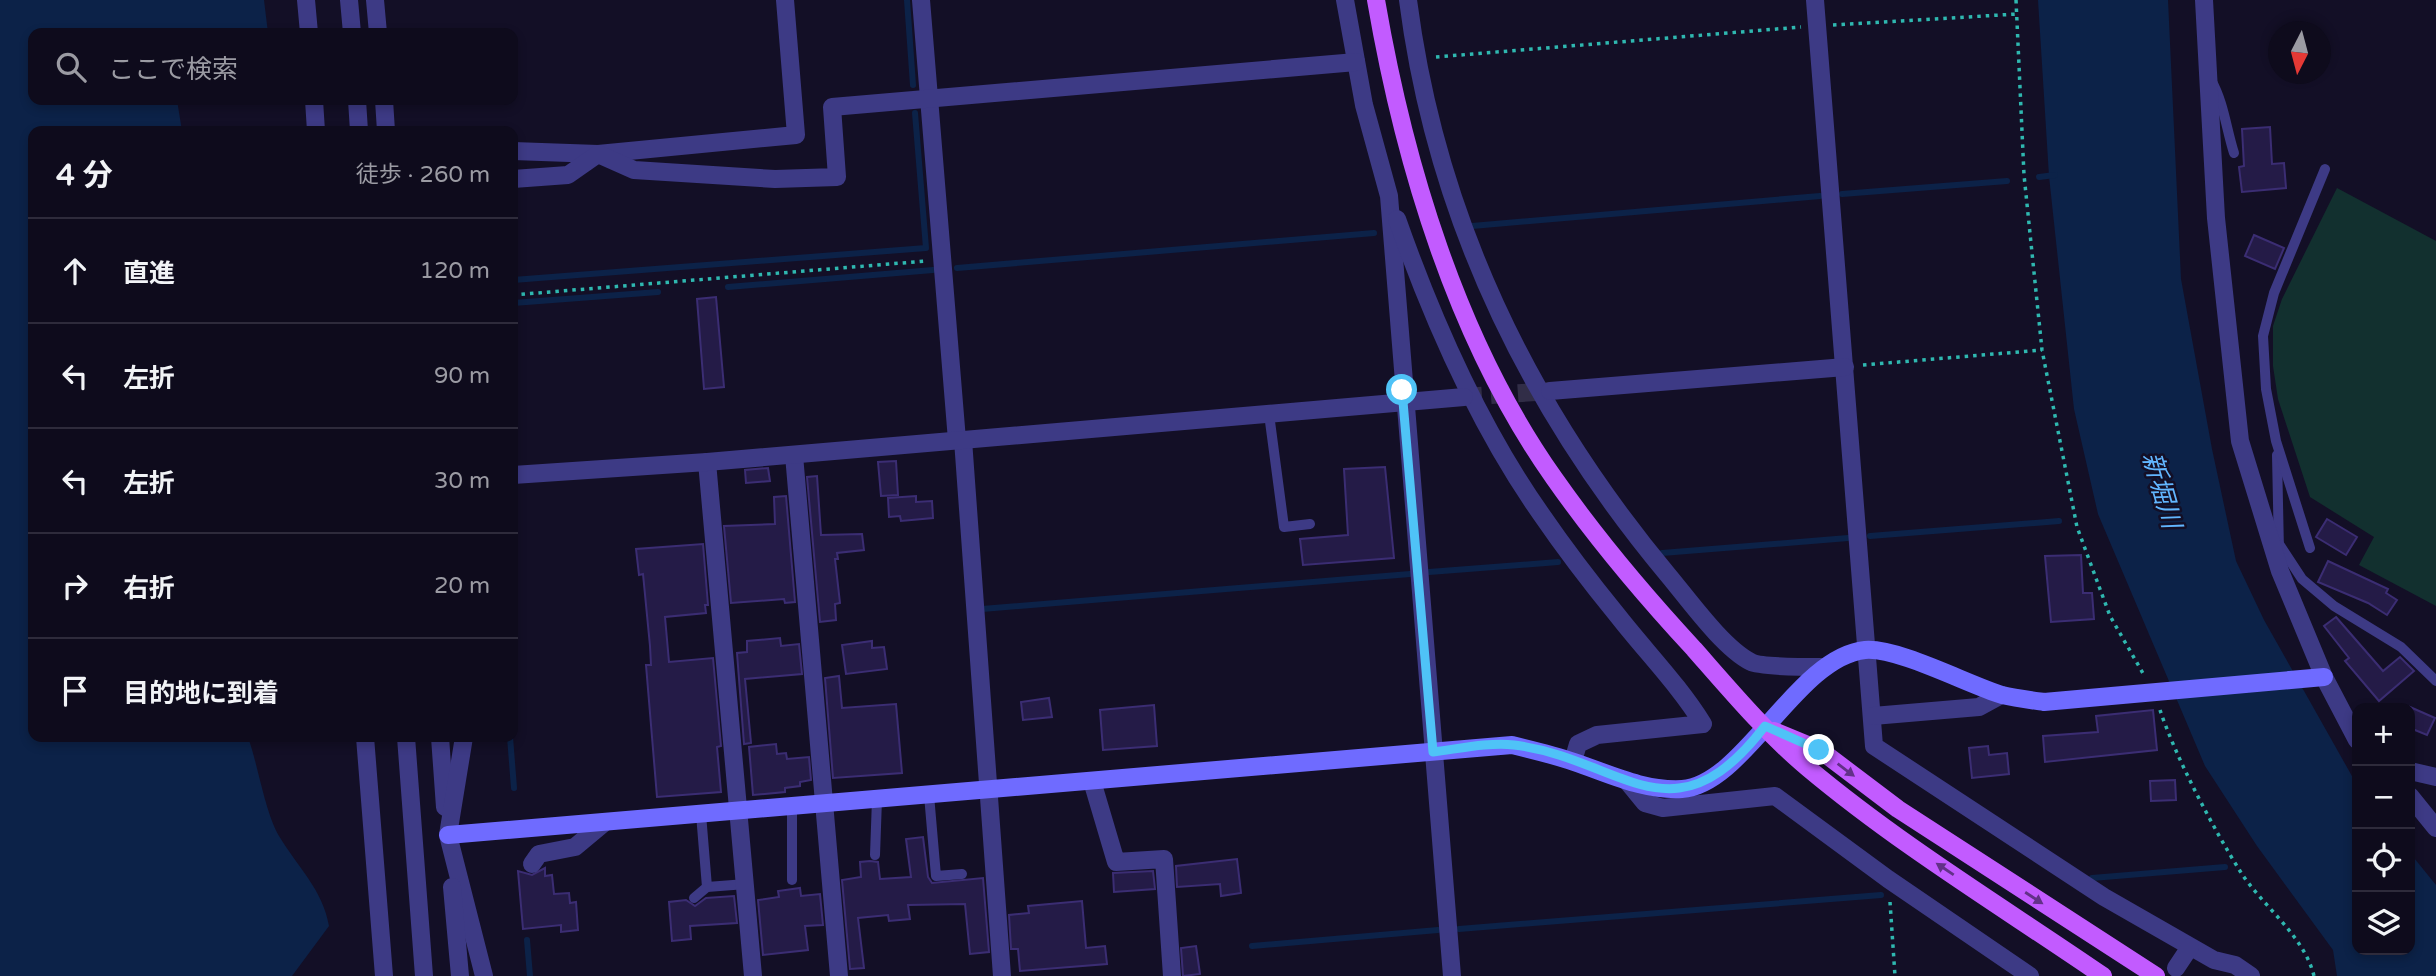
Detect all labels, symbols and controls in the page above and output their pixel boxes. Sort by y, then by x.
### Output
north arrow [2268,21,2331,84]
search box [28,28,518,105]
icon: search [52,48,90,86]
text: ここで検索 [108,54,238,85]
text: 4 分 [56,157,113,194]
text: 徒歩 · 260 m [356,161,490,189]
icon: ahead [56,252,94,290]
text: 120 m [420,257,490,285]
text: 直進 [123,258,175,289]
icon: left [56,357,94,395]
text: 90 m [434,362,490,390]
text: 左折 [123,363,175,394]
route start [1386,374,1417,405]
water label: 新堀川 [2136,448,2188,535]
icon: left [56,462,94,500]
text: 30 m [434,467,490,495]
text: 左折 [123,468,175,499]
icon: right [56,567,94,605]
text: 20 m [434,572,490,600]
text: 右折 [123,573,175,604]
icon: arrive [56,672,94,710]
text: 目的地に到着 [123,678,279,709]
map controls [2352,703,2415,955]
button: + [2352,703,2415,766]
route end [1803,734,1834,765]
one-way arrow [1837,763,1855,777]
button: − [2352,766,2415,829]
button: locate [2352,829,2415,892]
one-way arrow [1936,863,1955,876]
one-way arrow [2024,891,2044,904]
button: layers [2352,892,2415,955]

